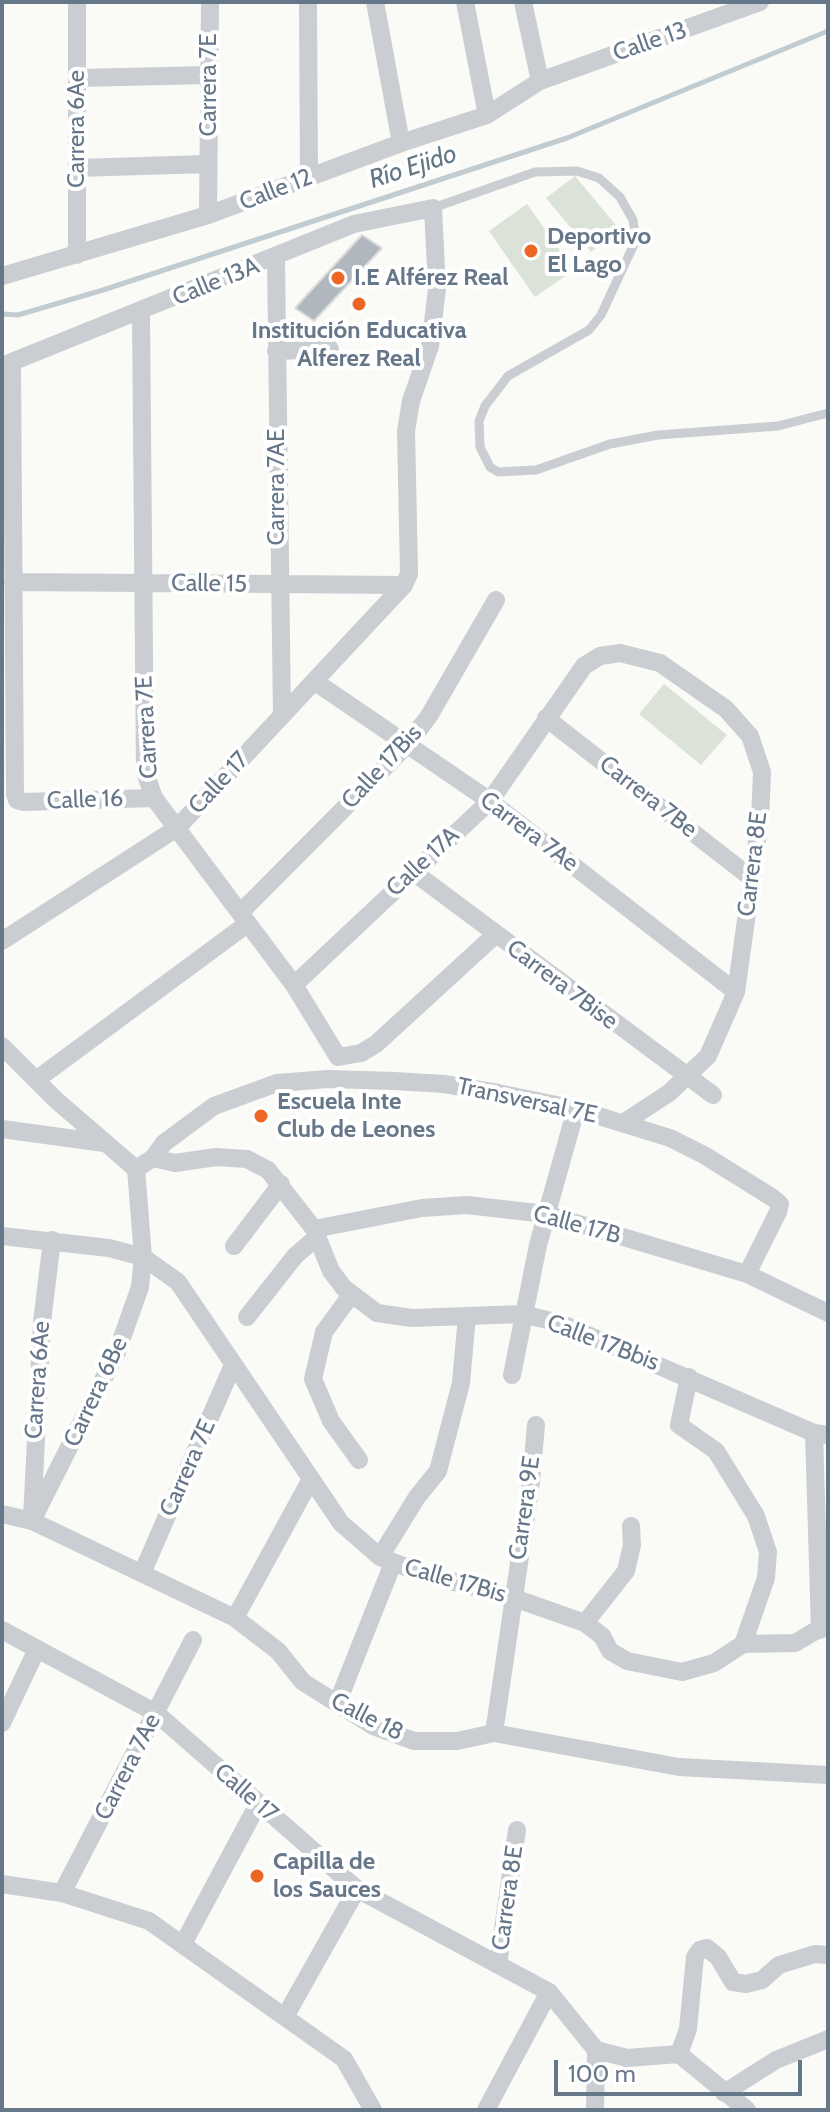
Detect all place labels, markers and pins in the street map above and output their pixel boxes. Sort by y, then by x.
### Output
place label: Deportivo El Lago [547,223,651,279]
marker: Deportivo El Lago [522,242,540,260]
place label: I.E Alférez Real [354,264,509,292]
marker: I.E Alférez Real [329,269,347,287]
marker: Institución Educativa Alferez Real [350,295,368,313]
place label: Institución Educativa Alferez Real [251,317,467,373]
place label: Escuela Inte Club de Leones [277,1088,435,1144]
marker: Escuela Inte Club de Leones [252,1107,270,1125]
place label: Capilla de los Sauces [273,1848,381,1904]
marker: Capilla de los Sauces [248,1867,266,1885]

